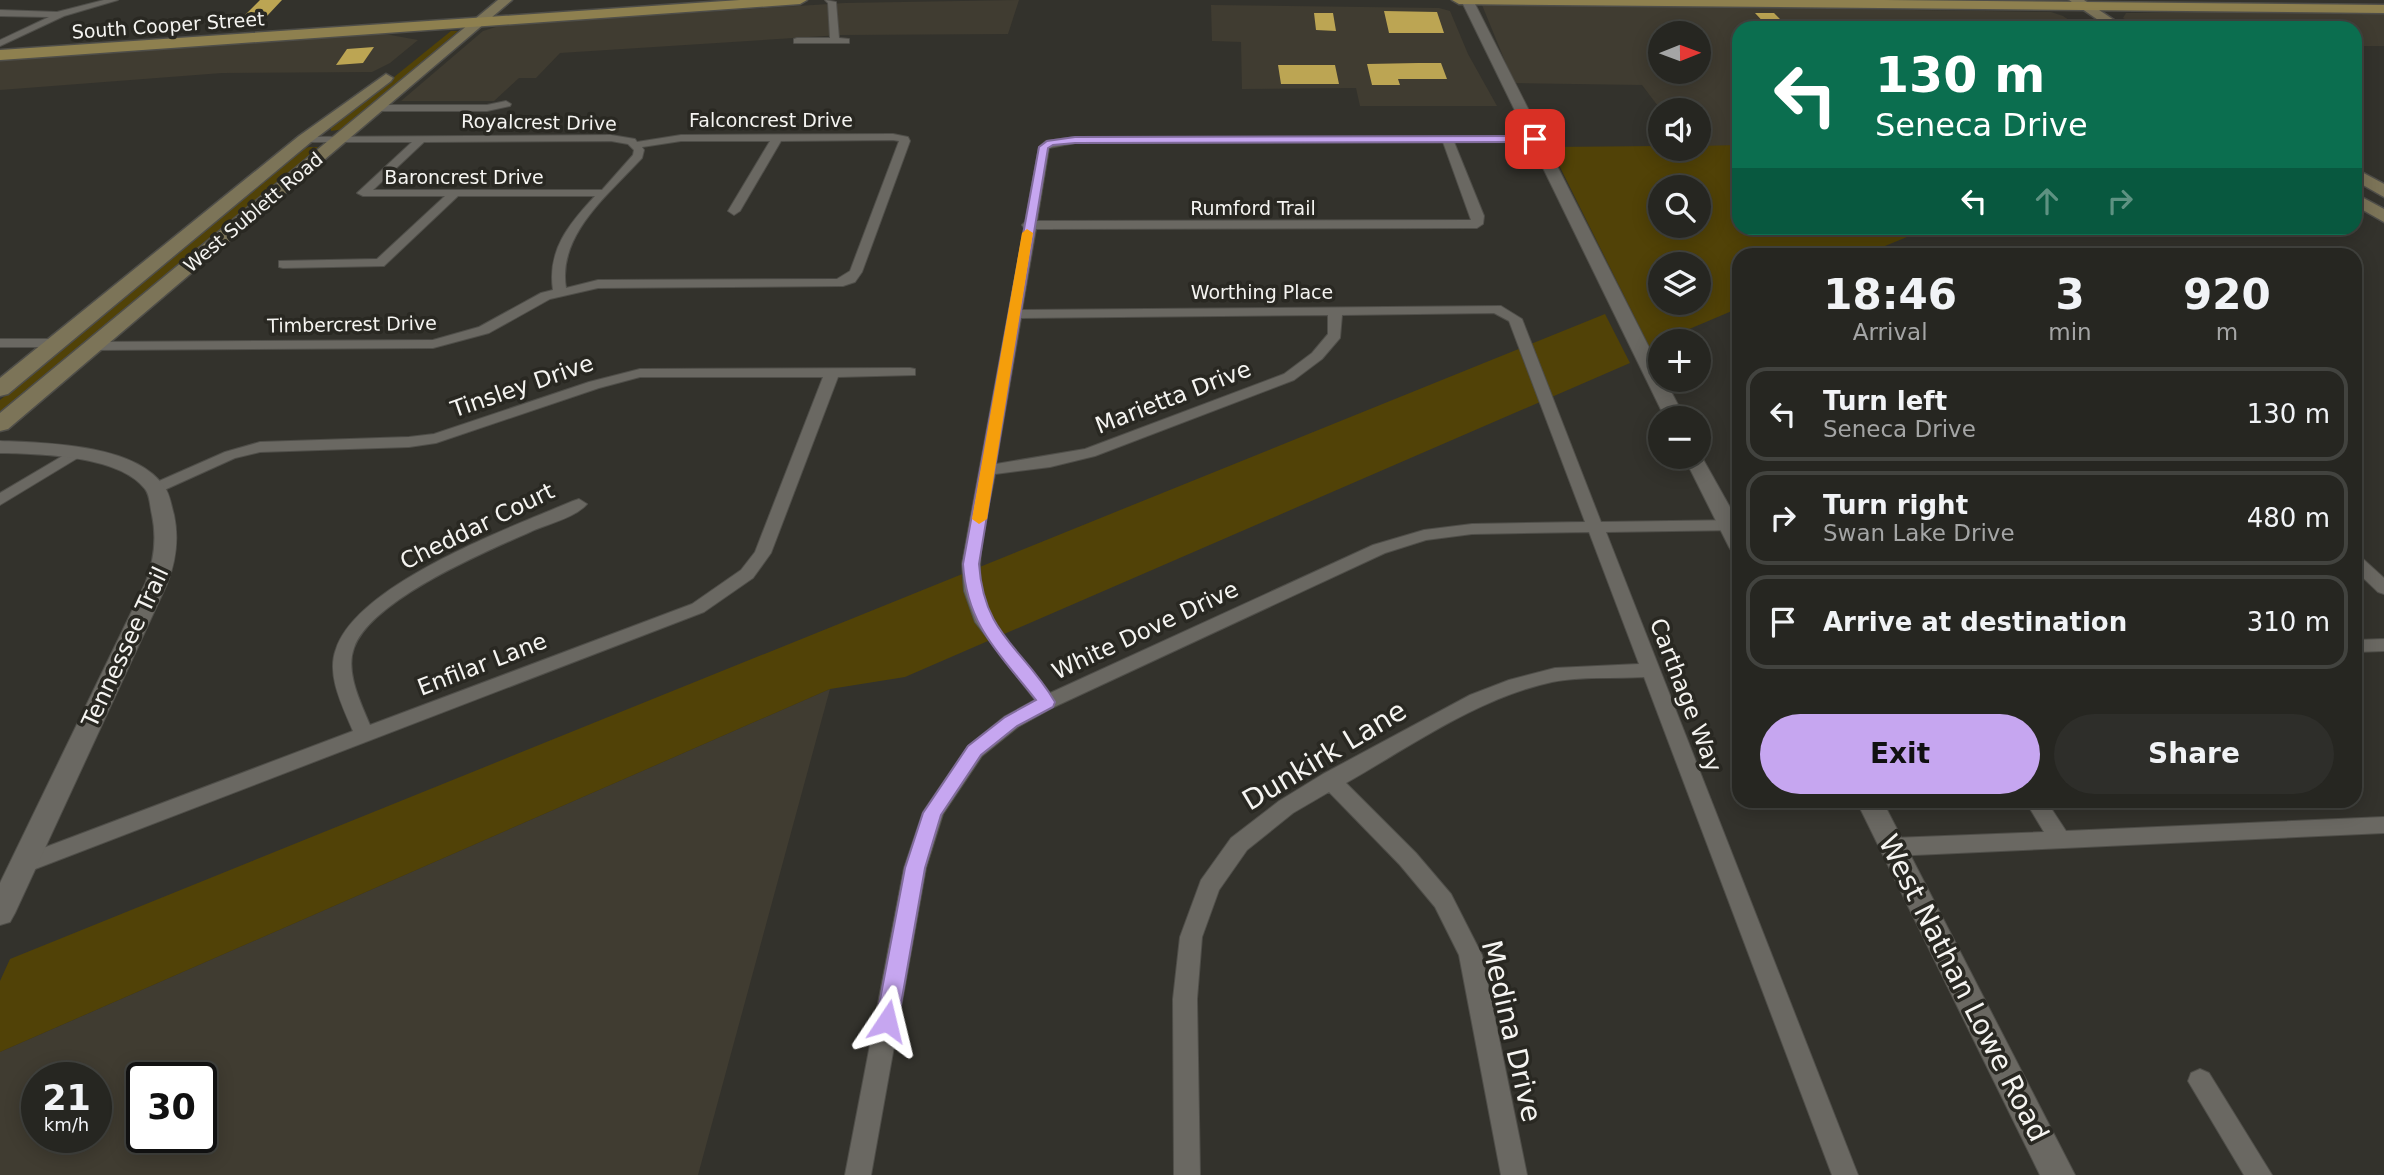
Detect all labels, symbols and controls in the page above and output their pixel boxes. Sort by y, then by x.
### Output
street label: South Cooper Street [71,7,265,43]
north arrow [1648,21,1712,84]
map controls [1648,21,1711,469]
text: 130 m [1875,47,2045,104]
icon: left [1760,49,1851,140]
button: sound [1648,98,1711,161]
text: Seneca Drive [1875,106,2088,144]
street label: Falconcrest Drive [689,109,853,131]
pin [1505,109,1565,169]
street label: Royalcrest Drive [461,110,617,134]
icon: arrive [1516,120,1554,158]
street label: West Sublett Road [179,147,327,277]
street label: Baroncrest Drive [384,166,544,188]
button: search [1648,175,1711,238]
icon: left [1955,182,1993,220]
icon: ahead [2028,182,2066,220]
icon: right [2101,182,2139,220]
street label: Rumford Trail [1190,197,1316,219]
button: layers [1648,252,1711,315]
text: 18:46 [1823,270,1957,319]
text: 3 [2055,270,2085,319]
text: 920 [2183,270,2271,319]
street label: Worthing Place [1191,281,1333,303]
street label: Timbercrest Drive [266,312,437,336]
text: Arrival [1853,319,1928,345]
text: min [2048,319,2092,345]
text: m [2216,319,2238,345]
button: + [1648,329,1711,392]
street label: Tinsley Drive [446,349,597,423]
street label: Marietta Drive [1091,355,1255,439]
text: Turn left [1823,386,1947,416]
icon: left [1764,395,1802,433]
text: 130 m [2247,399,2330,429]
button: − [1648,406,1711,469]
text: Seneca Drive [1823,416,1976,442]
street label: Cheddar Court [396,477,558,575]
text: Turn right [1823,490,1968,520]
icon: right [1764,499,1802,537]
text: 480 m [2247,503,2330,533]
text: Swan Lake Drive [1823,520,2015,546]
street label: Tennessee Trail [76,563,174,732]
street label: White Dove Drive [1048,575,1242,685]
icon: arrive [1764,603,1802,641]
text: Arrive at destination [1823,607,2127,637]
text: 310 m [2247,607,2330,637]
street label: Carthage Way [1645,615,1727,775]
street label: Enfilar Lane [414,627,550,701]
street label: Dunkirk Lane [1236,694,1412,817]
button: Exit [1760,714,2040,794]
button: Share [2054,714,2334,794]
street label: West Nathan Lowe Road [1872,829,2055,1147]
street label: Medina Drive [1475,937,1548,1125]
position arrow [850,984,924,1058]
speed limit sign: 30 [126,1062,217,1153]
text: 21 [42,1078,91,1118]
text: km/h [44,1114,89,1135]

